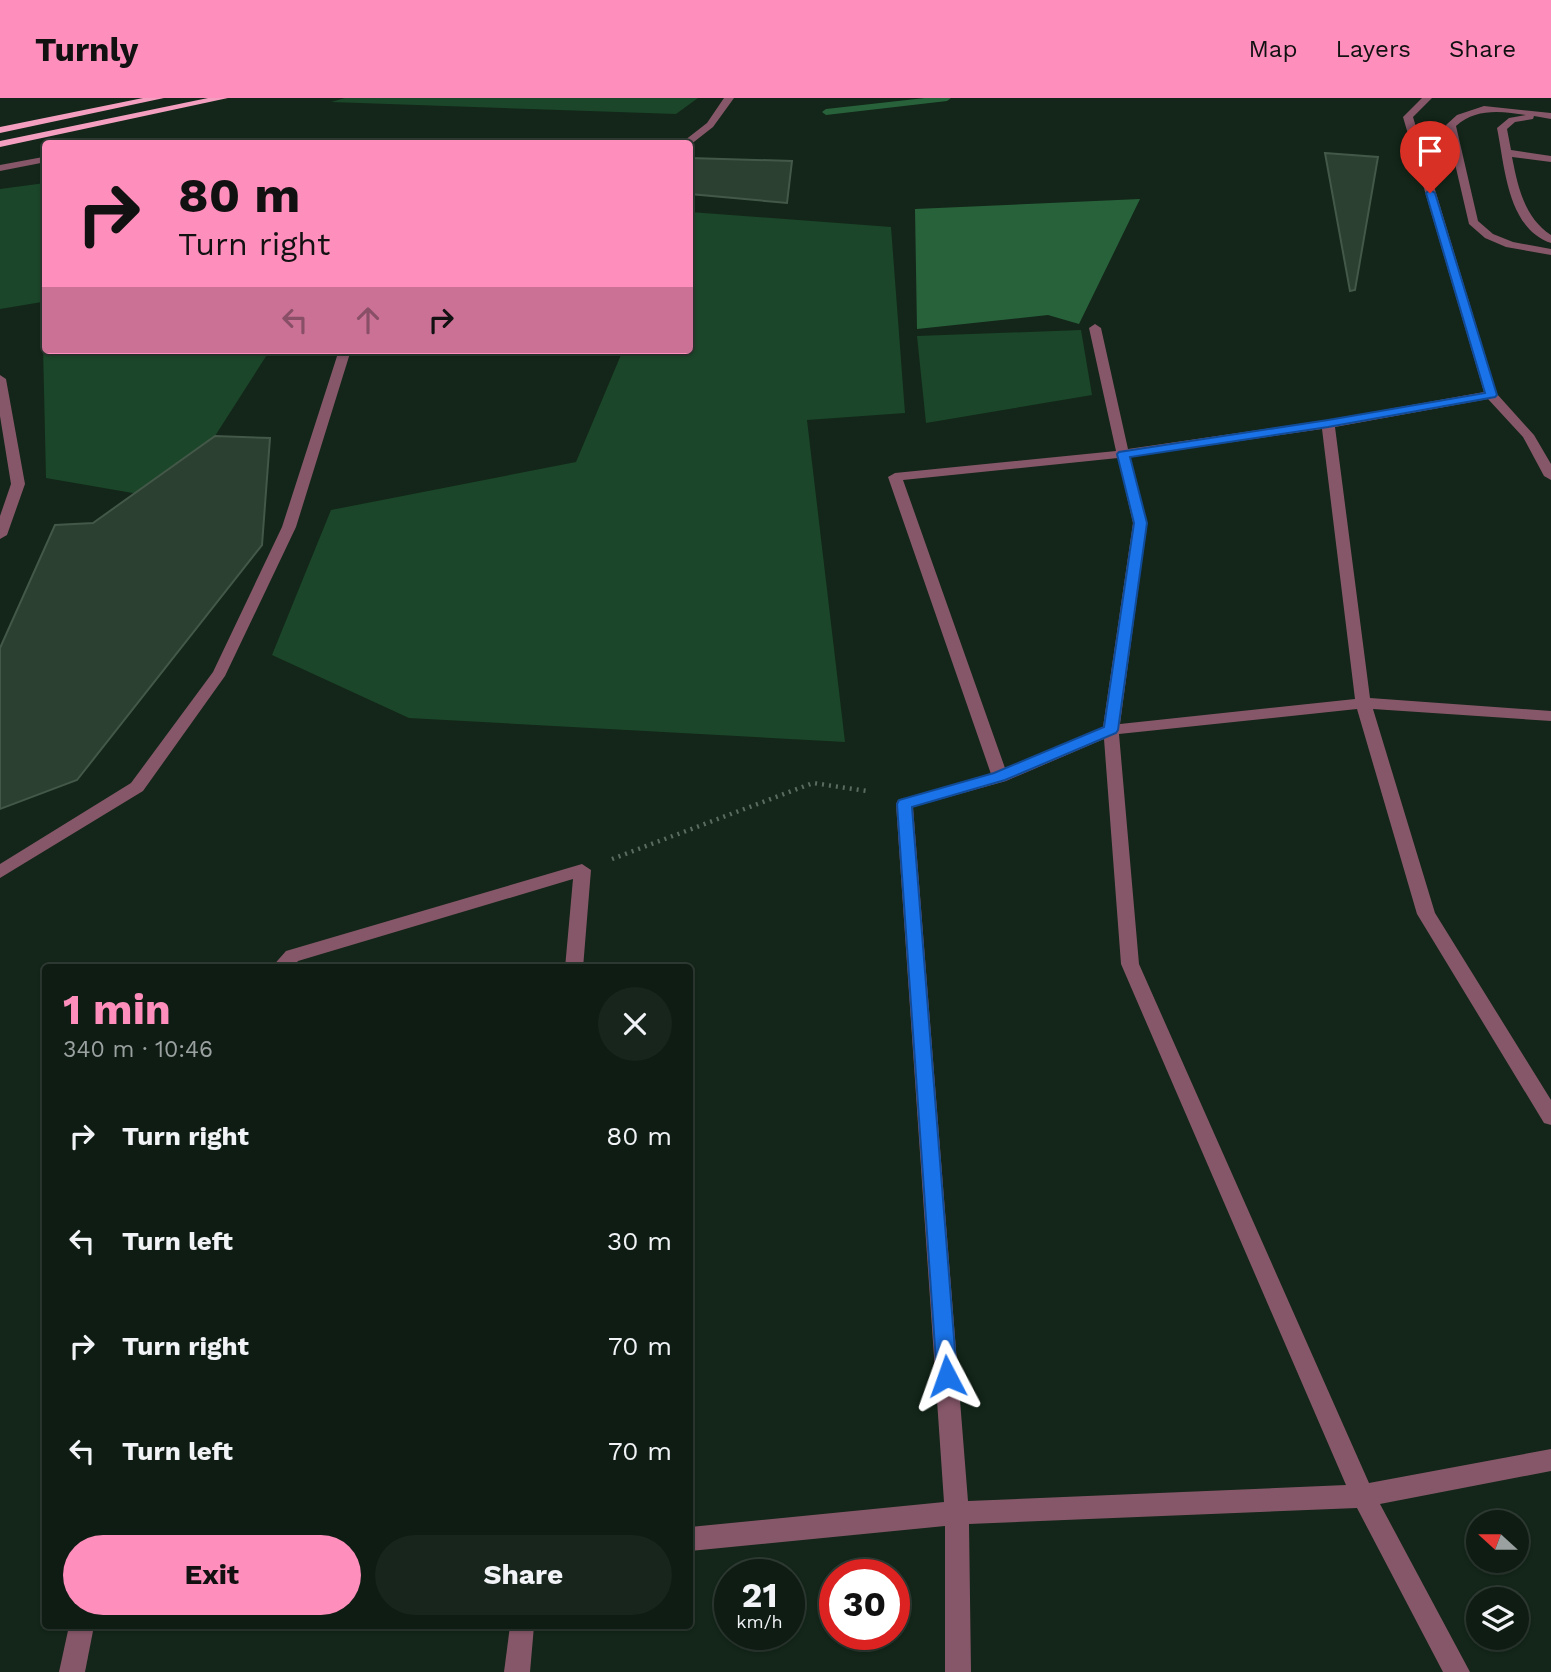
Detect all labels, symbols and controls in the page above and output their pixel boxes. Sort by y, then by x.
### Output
text: Turnly [35,30,138,69]
text: Map [1249,35,1297,63]
text: Layers [1335,35,1411,63]
text: Share [1449,35,1516,63]
pin [1400,121,1460,193]
icon: arrive [1411,132,1449,170]
text: 80 m [178,166,300,224]
icon: right [63,168,154,259]
text: Turn right [178,225,330,263]
icon: left [276,301,314,339]
icon: ahead [349,301,387,339]
icon: right [422,301,460,339]
text: 1 min [63,985,171,1034]
button: close [598,987,672,1061]
text: 340 m · 10:46 [63,1036,213,1063]
icon: right [63,1117,101,1155]
text: Turn right [122,1121,249,1151]
text: 80 m [606,1121,672,1151]
icon: left [63,1222,101,1260]
text: Turn left [122,1226,233,1256]
text: 30 m [607,1226,672,1256]
icon: right [63,1327,101,1365]
text: Turn right [122,1331,249,1361]
text: 70 m [608,1331,672,1361]
position arrow [910,1339,984,1413]
icon: left [63,1432,101,1470]
text: Turn left [122,1436,233,1466]
text: 70 m [608,1436,672,1466]
north arrow [1466,1510,1530,1573]
map controls [1466,1510,1529,1650]
button: Exit [63,1535,361,1615]
button: Share [375,1535,672,1615]
speed limit sign: 30 [819,1559,910,1650]
text: 21 [742,1574,777,1616]
button: layers [1466,1587,1529,1650]
text: km/h [736,1611,783,1632]

